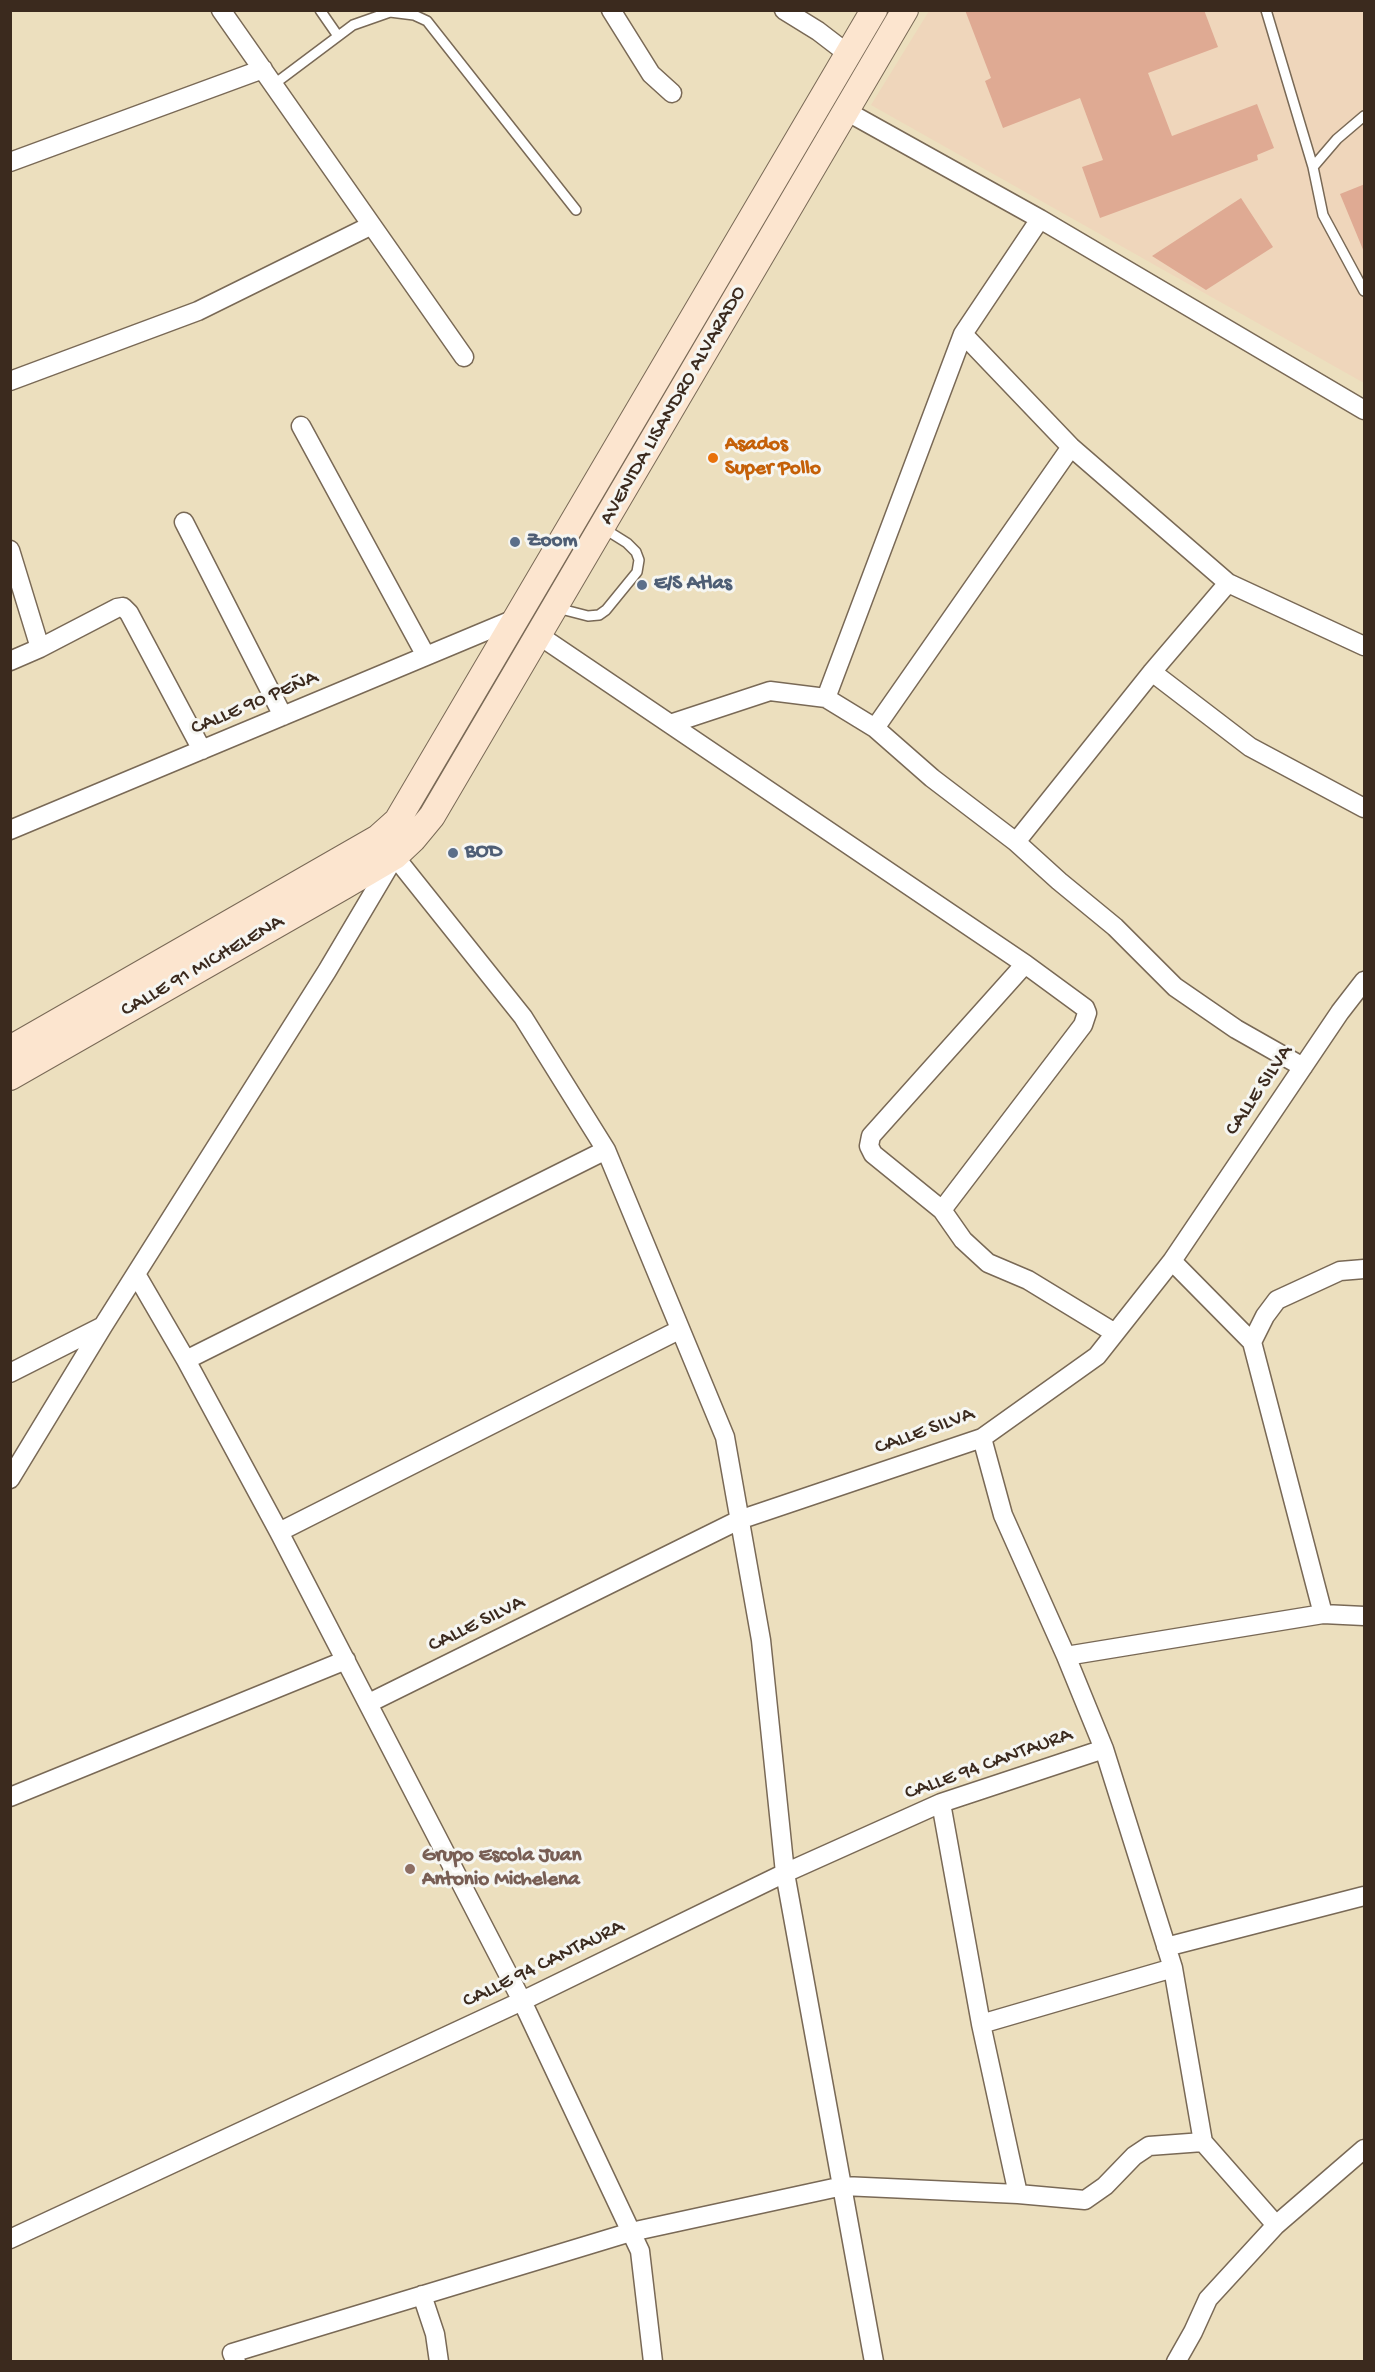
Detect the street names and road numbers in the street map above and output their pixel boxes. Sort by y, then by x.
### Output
street label: AVENIDA LISANDRO ALVARADO [595,282,753,530]
street label: CALLE 90 PEÑA [188,666,322,742]
street label: CALLE 91 MICHELENA [117,910,289,1024]
street label: CALLE SILVA [1221,1041,1299,1141]
street label: CALLE SILVA [872,1402,978,1462]
street label: CALLE SILVA [425,1591,529,1659]
street label: CALLE 94 CANTAURA [902,1723,1076,1807]
street label: CALLE 94 CANTAURA [459,1915,629,2015]

